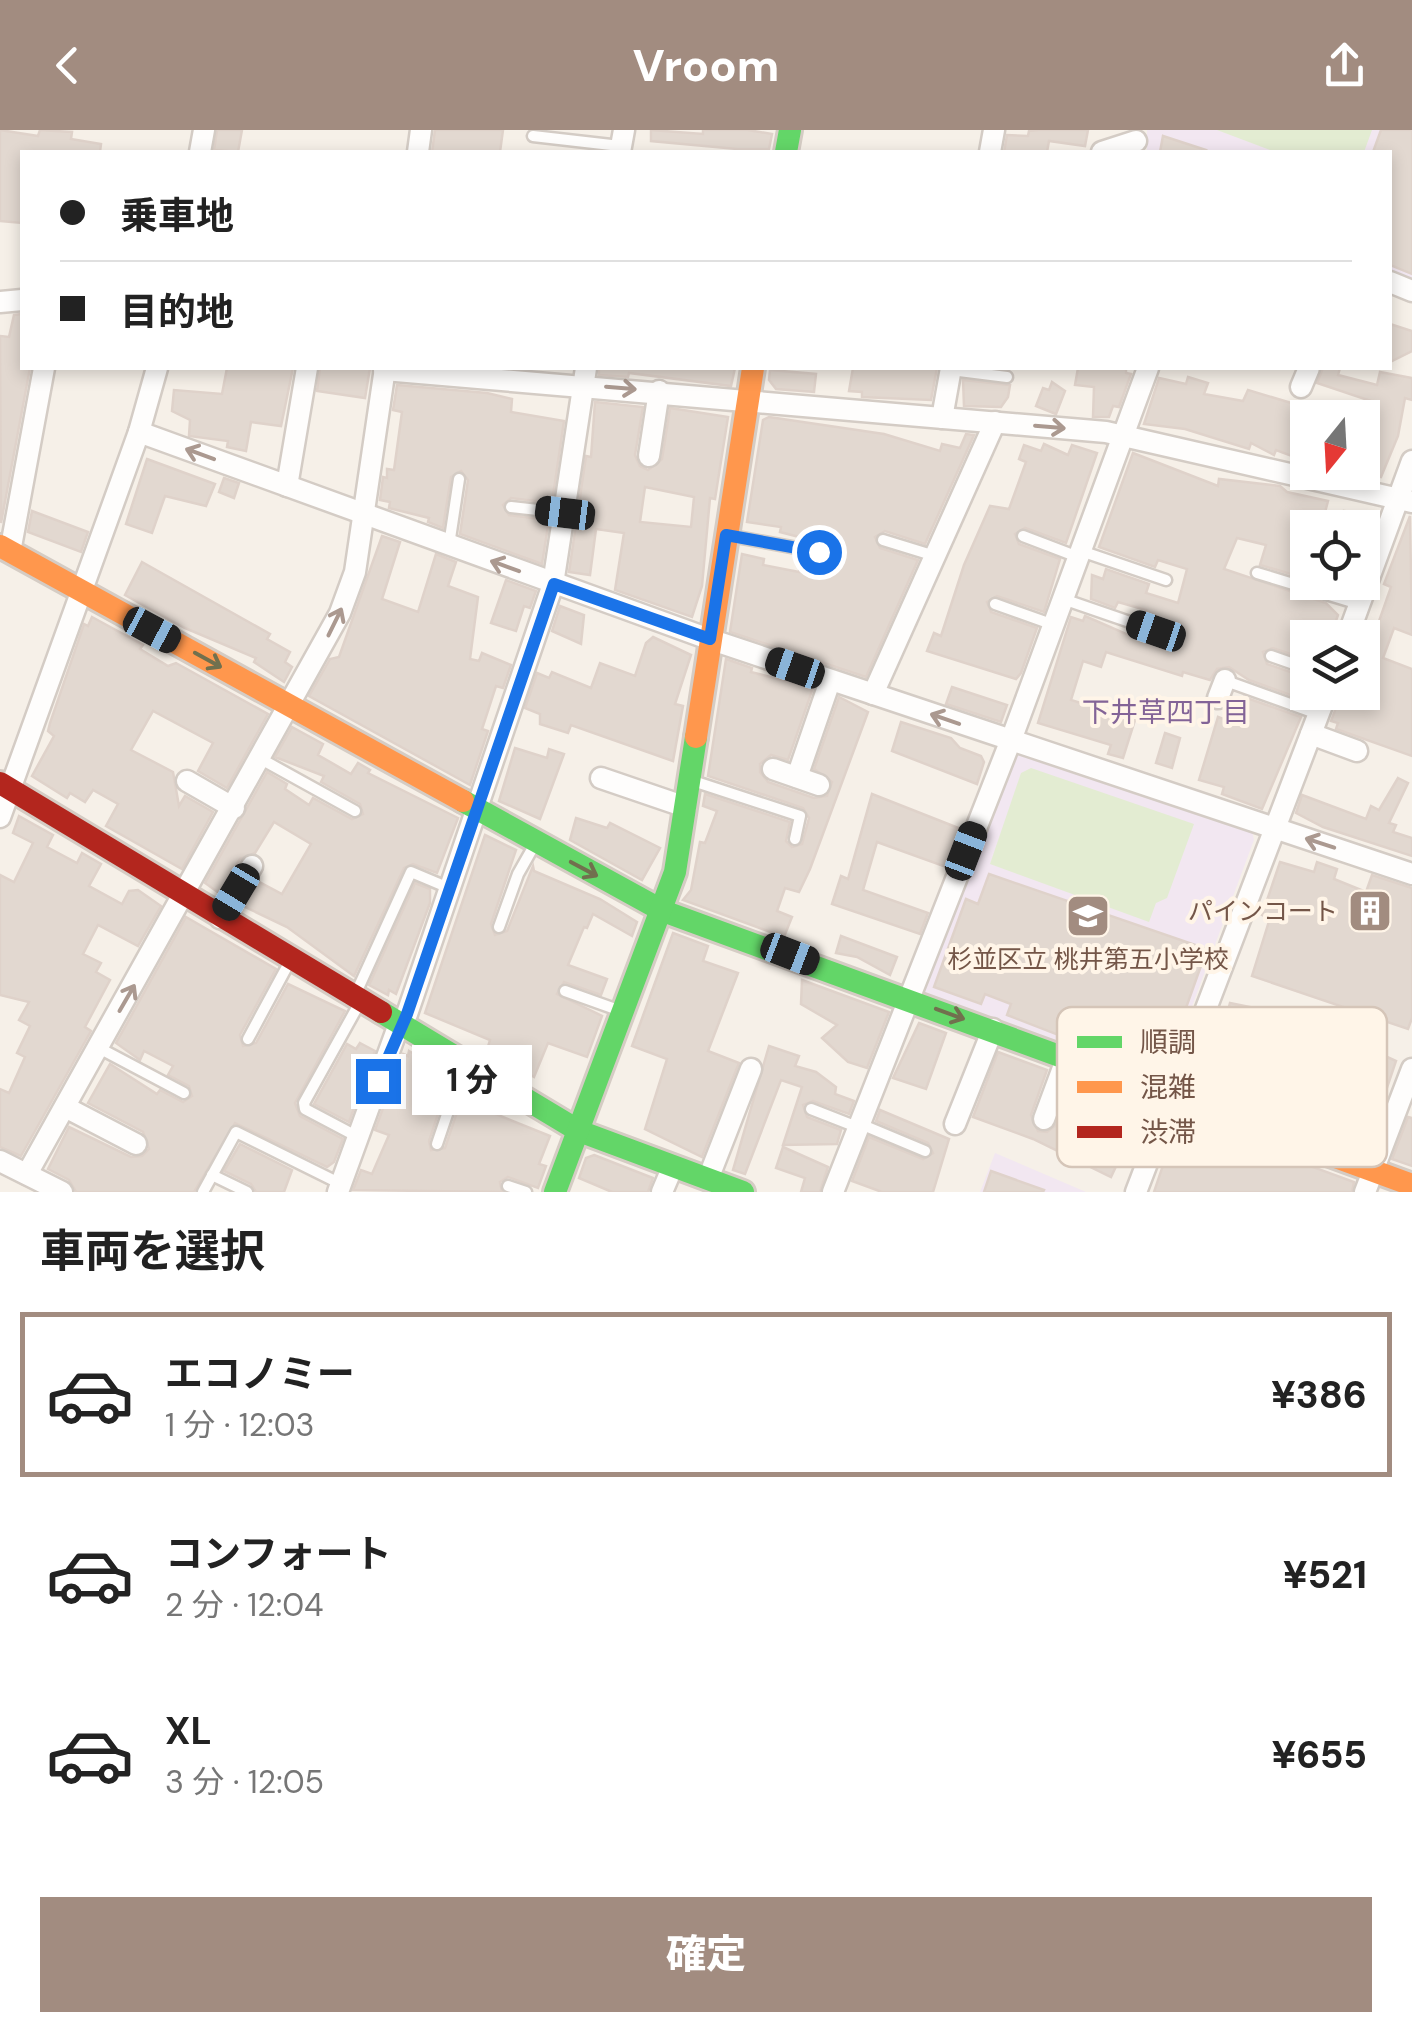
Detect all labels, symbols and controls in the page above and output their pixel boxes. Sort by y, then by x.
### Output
text: Vroom [633,36,779,95]
icon: back [40,38,95,93]
icon: share [1317,38,1372,93]
text: 乗車地 [120,191,234,241]
text: 目的地 [120,287,234,337]
one-way arrow [605,379,637,398]
north arrow [1290,400,1380,490]
map controls [1290,400,1380,710]
one-way arrow [1033,417,1065,436]
one-way arrow [186,444,217,462]
car [533,494,597,532]
button: locate [1290,510,1380,600]
route start [797,530,842,575]
one-way arrow [491,556,522,574]
car [118,603,186,657]
one-way arrow [326,607,345,637]
car [1123,607,1189,655]
button: layers [1290,620,1380,710]
car [762,644,828,692]
one-way arrow [193,651,223,671]
district label: 下井草四丁目 [1082,694,1250,731]
one-way arrow [929,708,961,726]
car [941,818,991,884]
one-way arrow [1305,833,1336,851]
car [208,859,264,925]
one-way arrow [568,860,598,879]
building icon: パインコート [1347,888,1393,934]
school or university icon: 杉並区立 桃井第五小学校 [1065,893,1111,939]
place label: パインコート [1188,895,1338,928]
car [757,929,823,979]
place label: 杉並区立 桃井第五小学校 [947,943,1229,976]
one-way arrow [117,984,137,1013]
one-way arrow [934,1006,965,1024]
legend [1057,1007,1387,1167]
text: 順調 [1140,1024,1196,1061]
callout: 1 分 [413,1046,533,1116]
route end [356,1059,401,1104]
text: 1 分 [446,1059,498,1101]
text: 混雑 [1140,1069,1196,1106]
text: 渋滞 [1140,1114,1196,1151]
text: 車両を選択 [40,1222,265,1281]
text: エコノミー [165,1349,355,1399]
icon: car [45,1350,135,1440]
text: ¥386 [1271,1370,1367,1420]
text: 1 分 · 12:03 [165,1404,315,1446]
text: コンフォート [165,1529,392,1579]
icon: car [45,1530,135,1620]
text: ¥521 [1283,1550,1367,1600]
text: 2 分 · 12:04 [165,1584,324,1626]
text: XL [165,1706,212,1756]
icon: car [45,1710,135,1800]
text: ¥655 [1271,1730,1367,1780]
text: 3 分 · 12:05 [165,1761,324,1803]
button: 確定 [40,1897,1372,2012]

